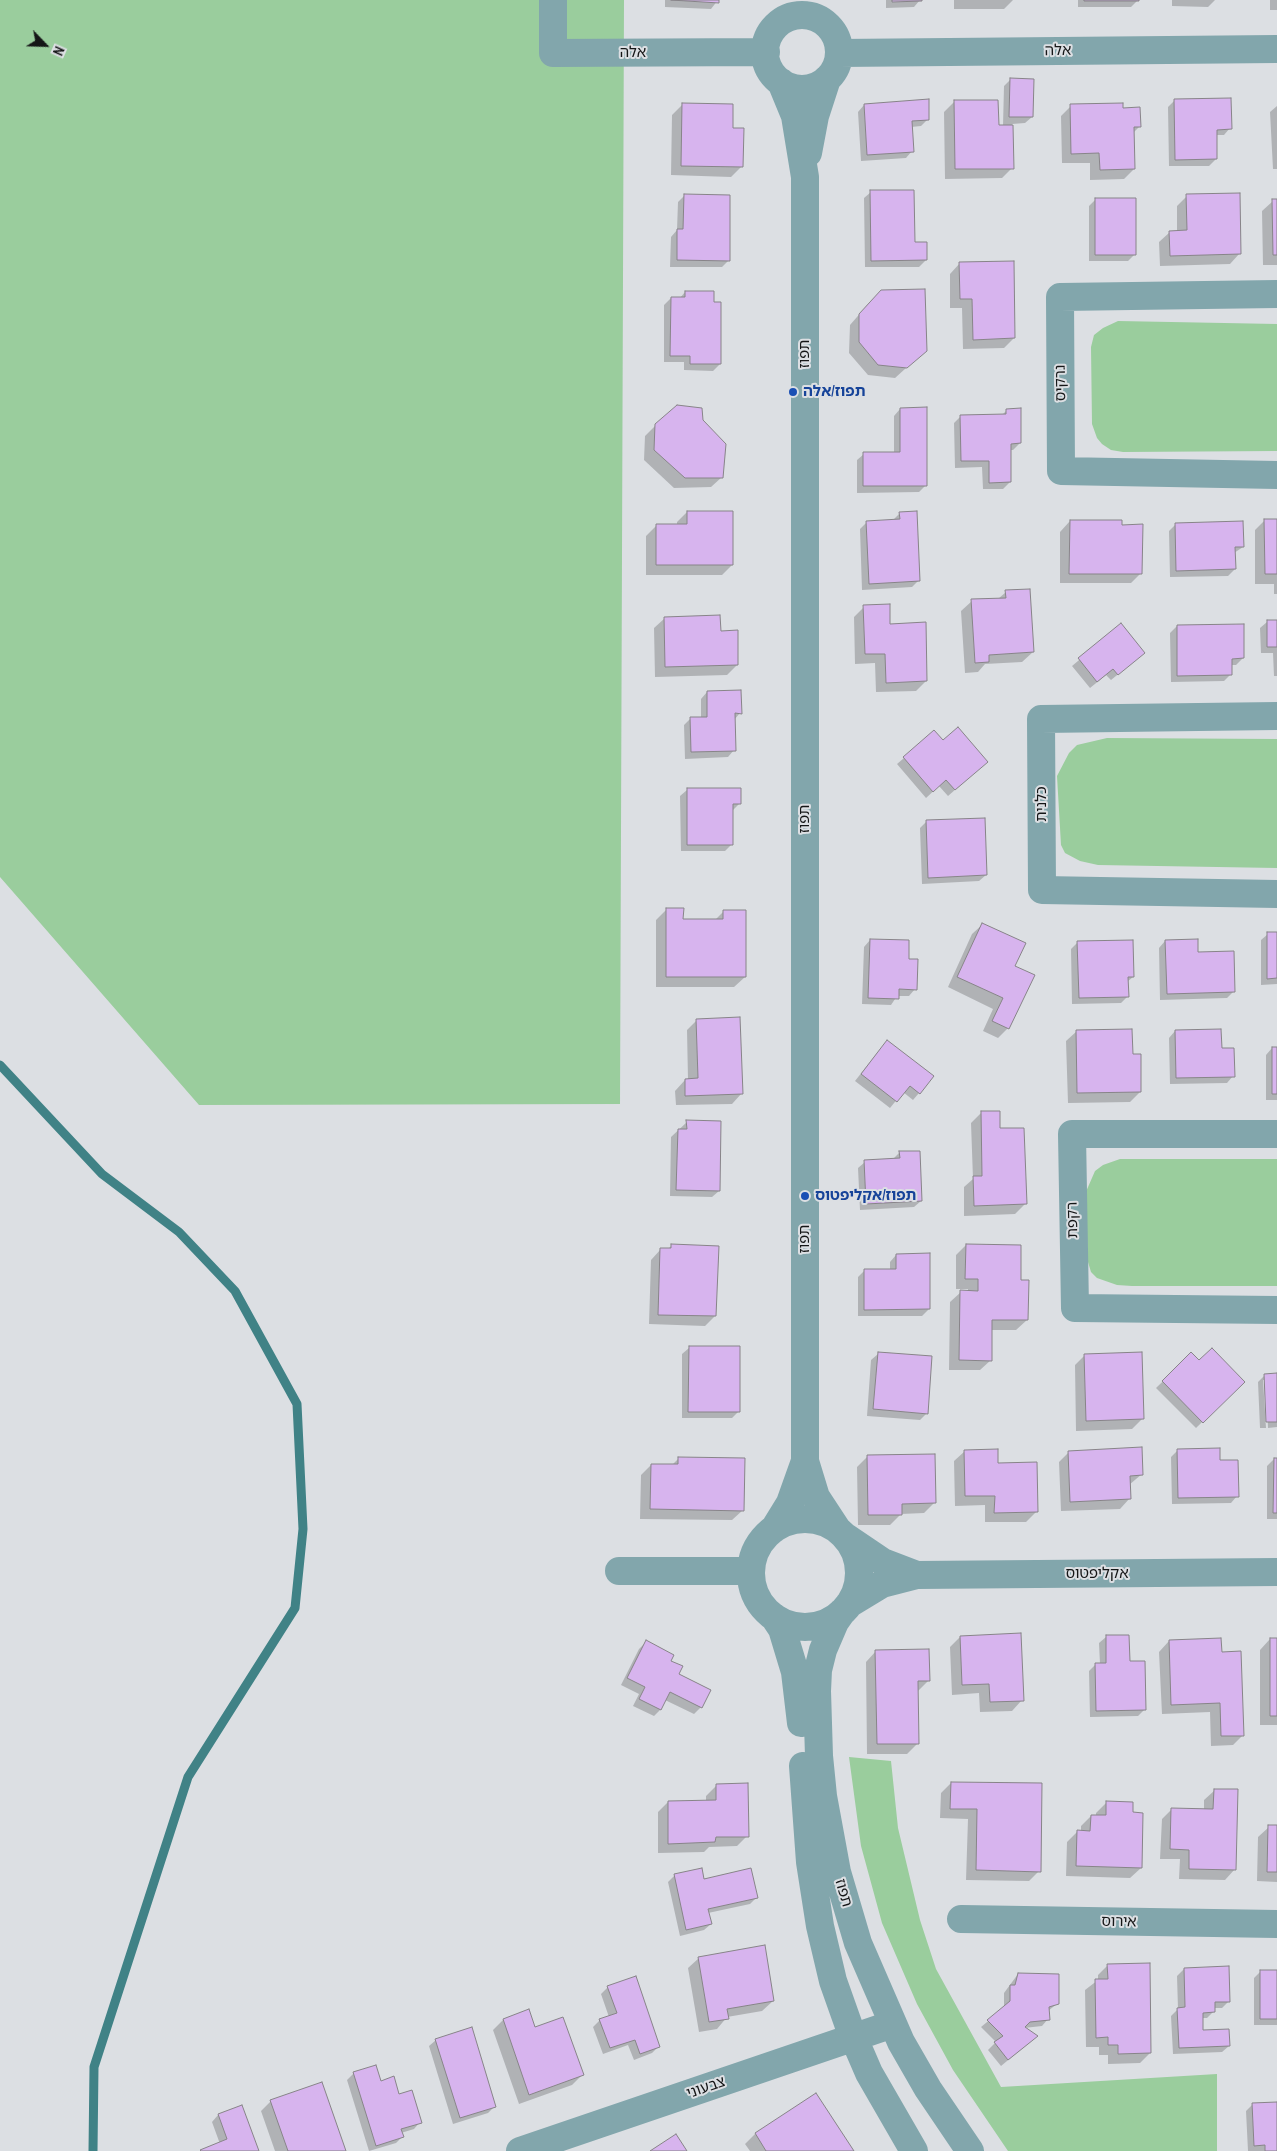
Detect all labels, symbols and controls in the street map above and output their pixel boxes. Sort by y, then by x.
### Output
north arrow [20,20,70,70]
street label: אלה [1045,42,1071,60]
text: N [49,44,69,59]
street label: אלה [620,44,646,62]
street label: תפוז [796,340,814,368]
street label: נרקיס [1052,364,1070,402]
place label: תפוז/אלה [803,383,865,401]
marker: תפוז/אלה [787,386,799,398]
street label: כלנית [1033,786,1051,822]
street label: תפוז [796,805,814,833]
place label: תפוז/אקליפטוס [815,1187,916,1205]
marker: תפוז/אקליפטוס [799,1190,811,1202]
street label: רקפת [1064,1202,1082,1238]
street label: תפוז [796,1225,814,1253]
street label: אקליפטוס [1065,1565,1129,1583]
street label: תפוז [830,1877,856,1909]
street label: אירוס [1101,1913,1137,1931]
street label: צבעוני [684,2073,728,2103]

